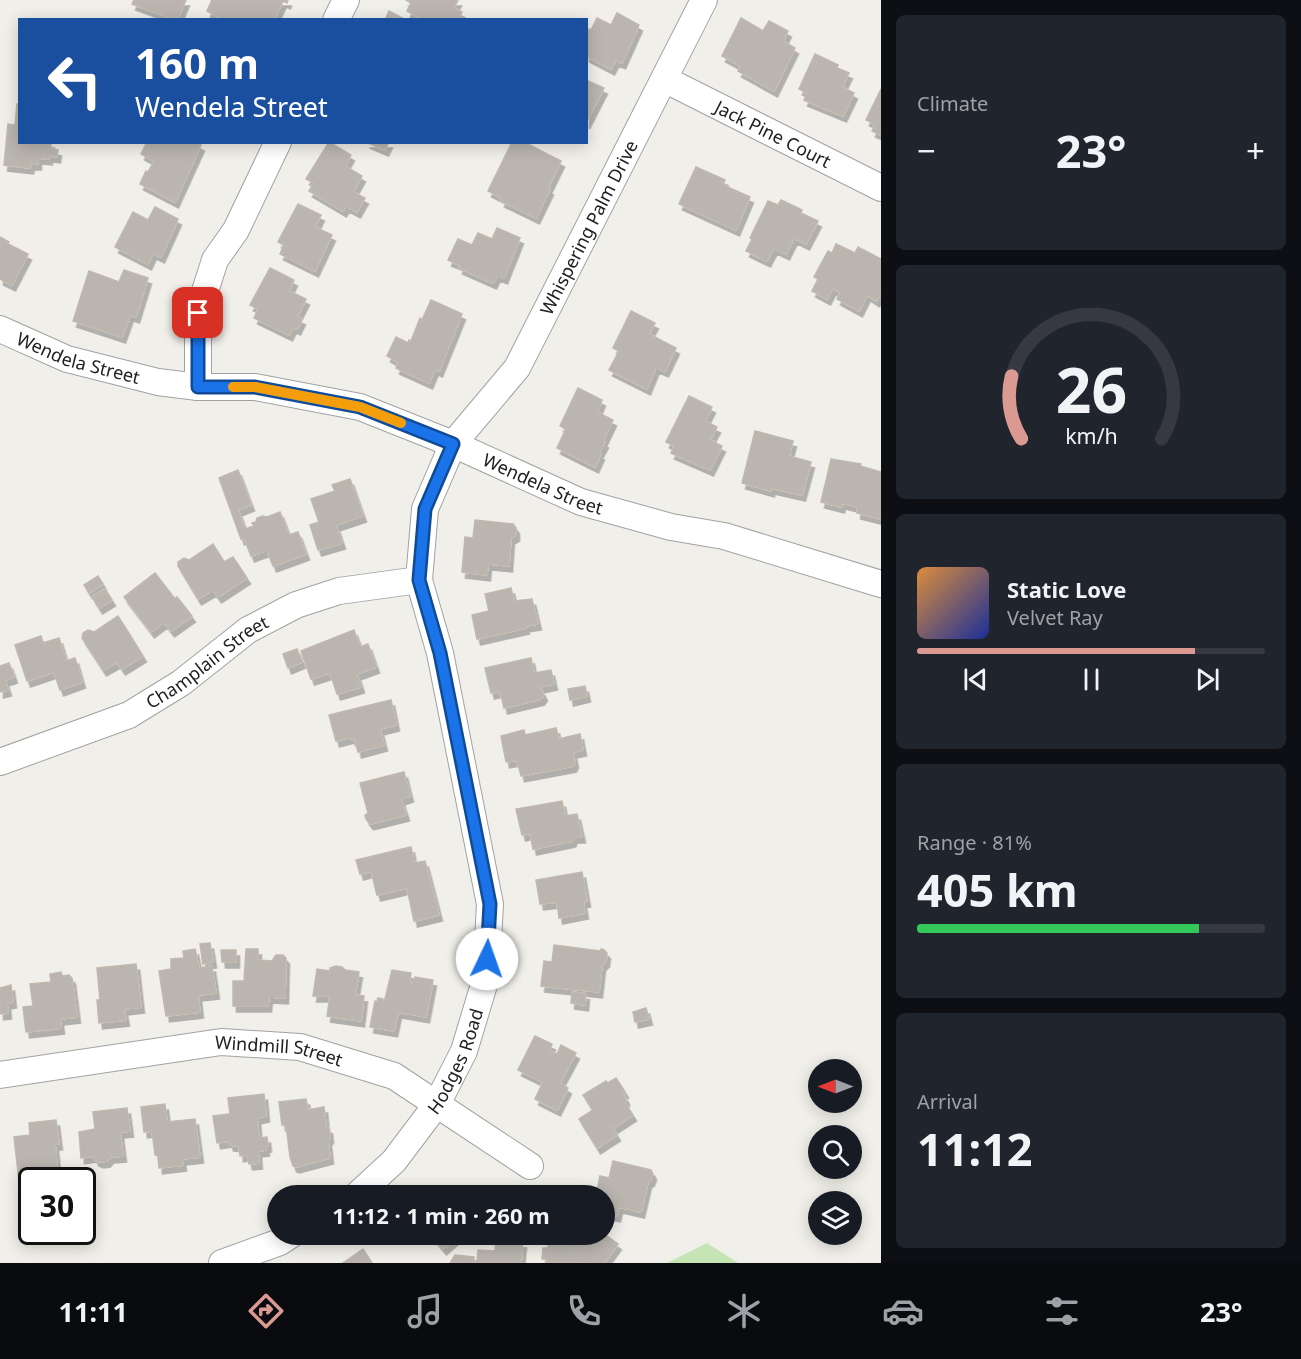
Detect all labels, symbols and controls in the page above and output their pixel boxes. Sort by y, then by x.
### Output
text: 160 m [135,34,259,91]
icon: left [36,42,114,120]
text: Wendela Street [135,88,328,125]
text: Climate [917,90,988,117]
street label: Jack Pine Court [709,94,836,173]
text: 23° [1056,120,1126,181]
text: − [917,128,936,173]
text: + [1246,128,1265,173]
street label: Whispering Palm Drive [534,136,643,319]
pin [172,287,223,338]
icon: arrive [181,296,214,329]
street label: Wendela Street [13,326,143,389]
text: 26 [1055,346,1127,431]
text: km/h [1065,421,1117,450]
street label: Wendela Street [479,447,606,520]
text: Static Love [1007,574,1126,604]
text: Velvet Ray [1007,604,1103,631]
street label: Champlain Street [141,609,273,714]
icon: previous [959,663,992,696]
icon: pause [1075,663,1108,696]
icon: next [1191,663,1224,696]
text: Range · 81% [917,829,1032,856]
text: 405 km [917,859,1078,920]
position arrow [455,927,519,991]
street label: Hodges Road [422,1005,488,1119]
street label: Windmill Street [214,1030,346,1072]
north arrow [808,1059,862,1113]
map controls [808,1059,862,1245]
text: Arrival [917,1088,978,1115]
text: 11:12 [917,1118,1033,1179]
button: search [808,1125,862,1179]
speed limit sign: 30 [18,1167,96,1245]
button: layers [808,1191,862,1245]
text: 11:12 · 1 min · 260 m [332,1200,550,1230]
icon: directions [245,1290,287,1332]
icon: music [404,1290,446,1332]
icon: phone [563,1290,605,1332]
icon: climate [723,1290,765,1332]
icon: car [882,1290,924,1332]
icon: filters [1041,1290,1083,1332]
text: 11:11 [59,1293,128,1330]
text: 23° [1200,1293,1242,1330]

